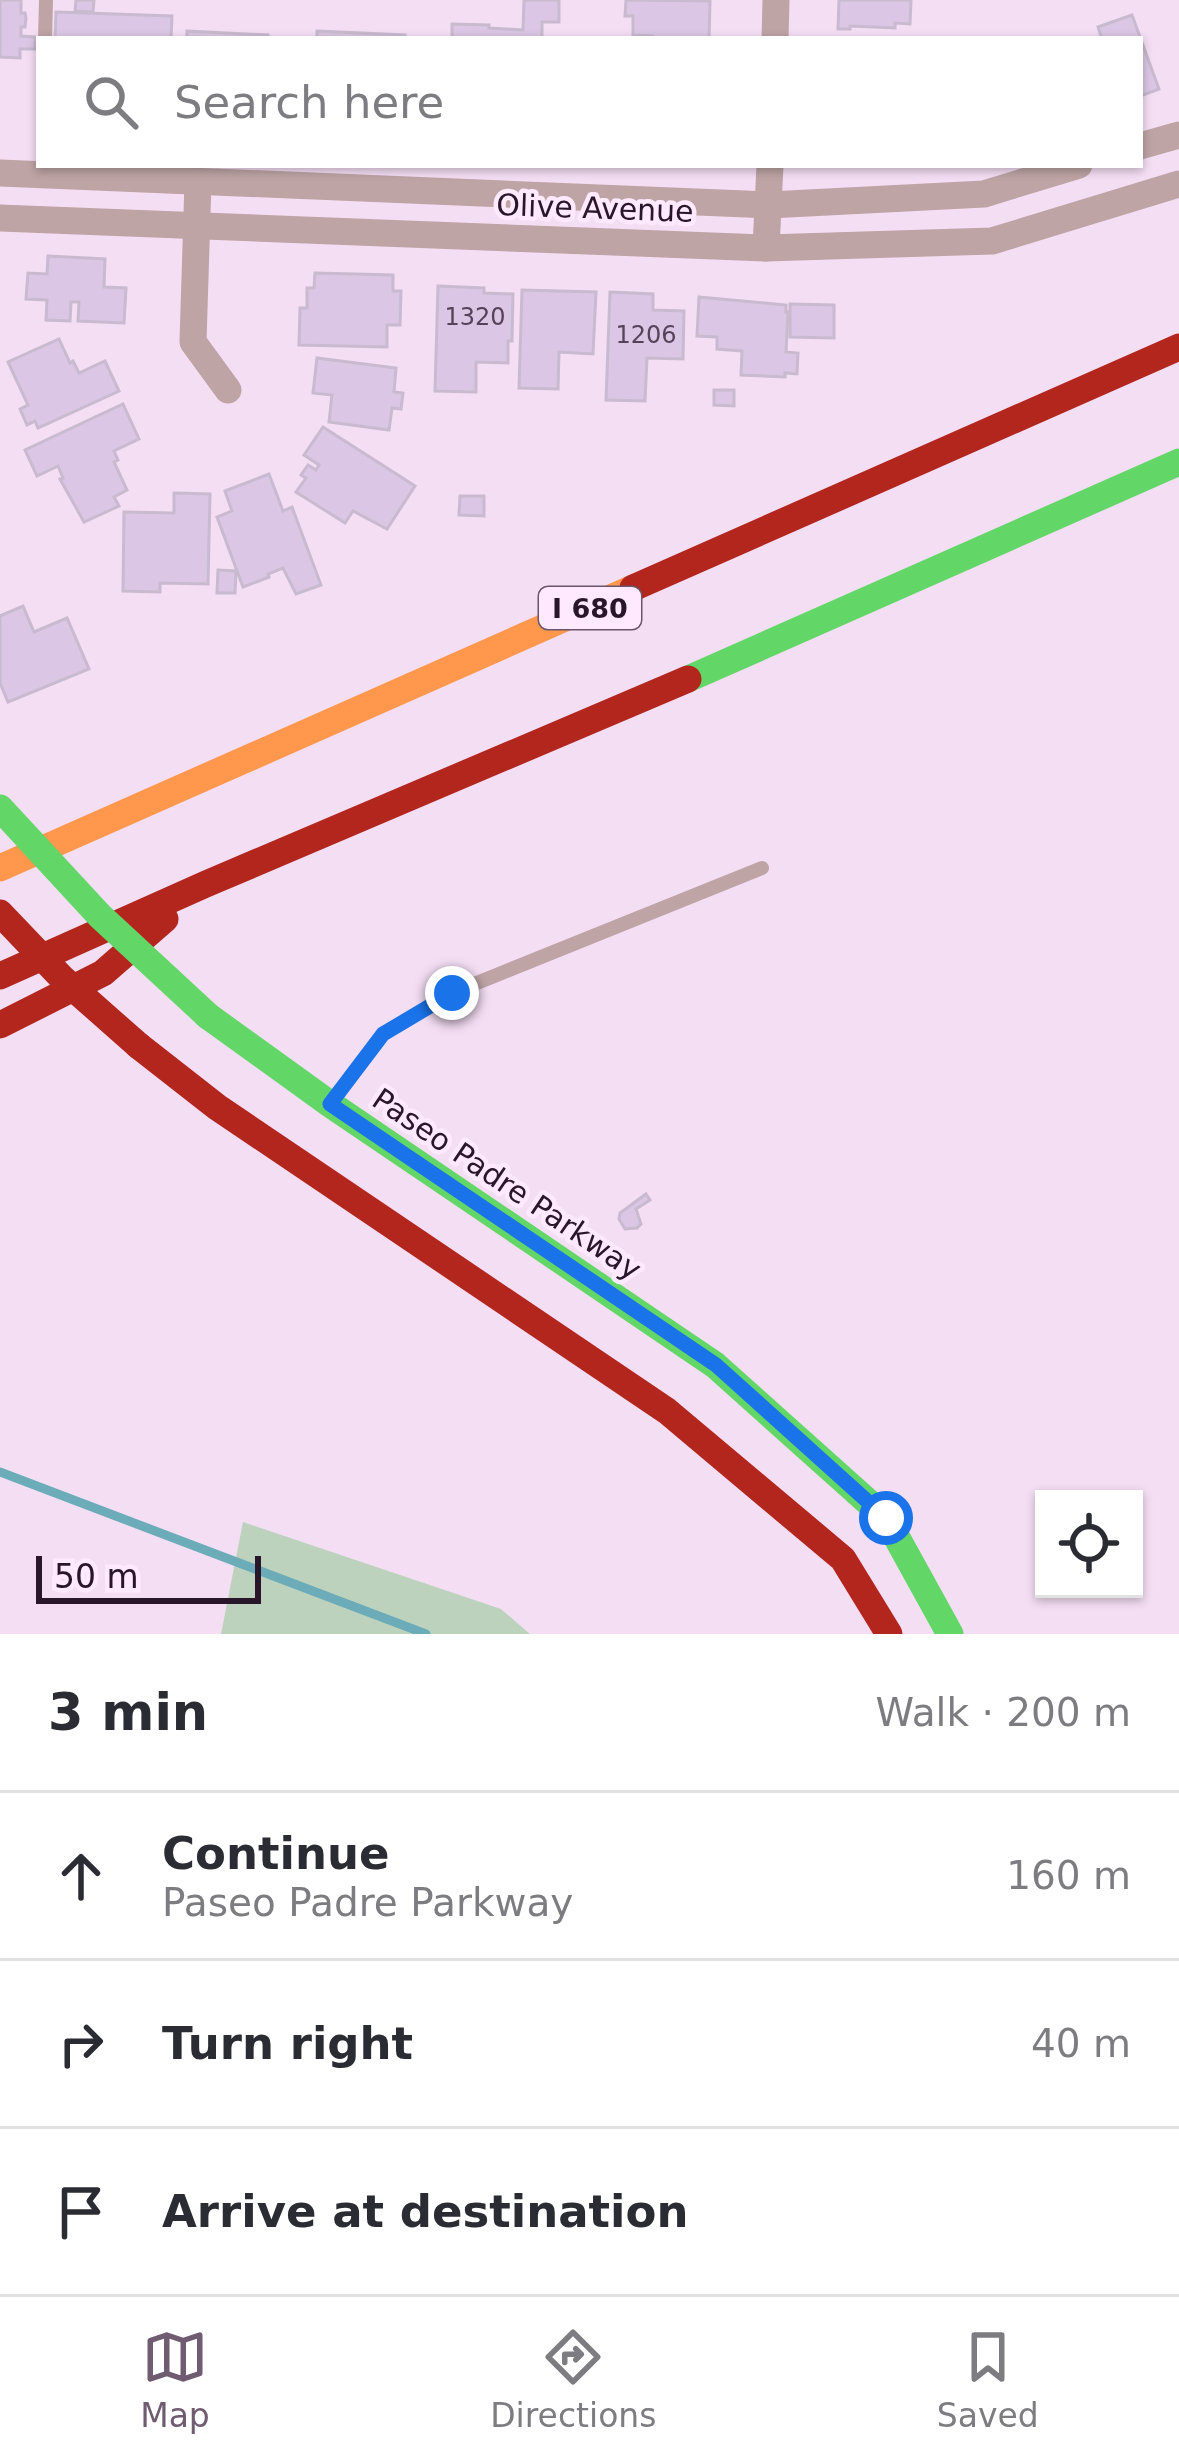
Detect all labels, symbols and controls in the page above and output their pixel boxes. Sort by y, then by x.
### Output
search box [36,36,1143,168]
icon: search [78,69,144,135]
text: Search here [174,76,444,129]
street label: Olive Avenue [496,187,694,229]
house number: 1320 [444,303,506,331]
house number: 1206 [615,321,677,349]
road number: I 680 [539,587,641,629]
route end [425,966,479,1020]
street label: Paseo Padre Parkway [366,1081,648,1287]
map controls [1035,1490,1143,1598]
button: locate [1035,1490,1143,1598]
route start [859,1491,913,1545]
scale bar [36,1550,261,1603]
text: 50 m [54,1557,139,1596]
text: 3 min [48,1683,208,1742]
text: Walk · 200 m [876,1690,1131,1735]
text: Continue [162,1827,390,1880]
icon: ahead [48,1843,114,1909]
text: 160 m [1006,1853,1131,1898]
text: Paseo Padre Parkway [162,1880,573,1925]
icon: right [48,2011,114,2077]
text: Turn right [162,2017,413,2070]
text: 40 m [1031,2021,1131,2066]
icon: arrive [48,2179,114,2245]
text: Arrive at destination [162,2185,688,2238]
tab: Map [140,2324,210,2435]
tab: Directions [490,2324,656,2435]
tab: Saved [937,2324,1039,2435]

